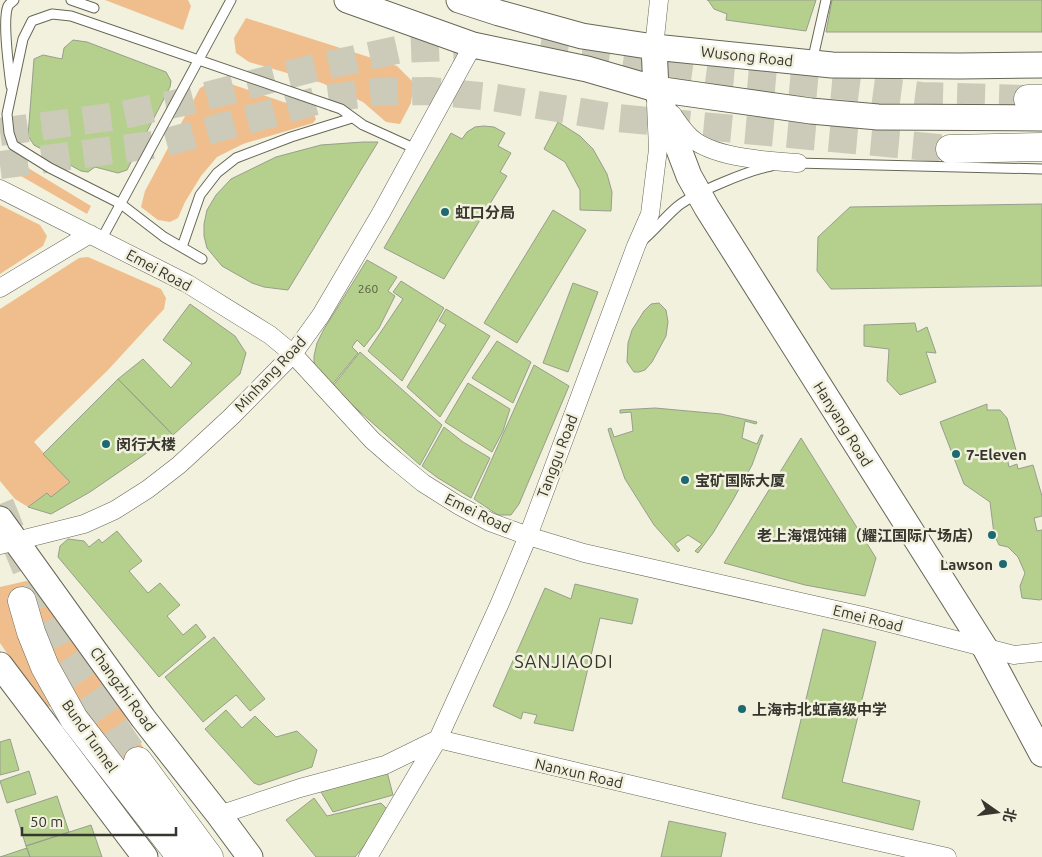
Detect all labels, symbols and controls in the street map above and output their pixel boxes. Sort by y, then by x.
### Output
street label: Wusong Road [700,43,794,69]
place label: 虹口分局 [455,204,515,221]
marker: 虹口分局 [439,206,451,218]
street label: Emei Road [124,246,194,294]
house number: 260 [358,282,378,295]
street label: Minhang Road [231,333,309,415]
street label: Hanyang Road [810,378,876,470]
street label: Tanggu Road [533,412,581,500]
place label: 闵行大楼 [116,436,176,453]
marker: 闵行大楼 [100,438,112,450]
place label: 7-Eleven [966,446,1027,463]
marker: 7-Eleven [950,448,962,460]
place label: 宝矿国际大厦 [695,472,785,489]
marker: 宝矿国际大厦 [679,474,691,486]
street label: Emei Road [442,490,514,536]
place label: 老上海馄饨铺（耀江国际广场店） [757,527,982,544]
marker: 老上海馄饨铺（耀江国际广场店） [986,529,998,541]
place label: Lawson [940,556,993,573]
marker: Lawson [997,558,1009,570]
street label: Emei Road [831,601,905,635]
street label: Changzhi Road [87,644,159,734]
district label: SANJIAODI [514,651,614,671]
street label: Bund Tunnel [59,696,121,776]
place label: 上海市北虹高级中学 [752,701,887,718]
marker: 上海市北虹高级中学 [736,703,748,715]
street label: Nanxun Road [533,755,625,791]
north arrow [972,787,1022,837]
scale bar [22,804,176,836]
text: 北 [1000,806,1019,824]
text: 50 m [30,813,63,830]

